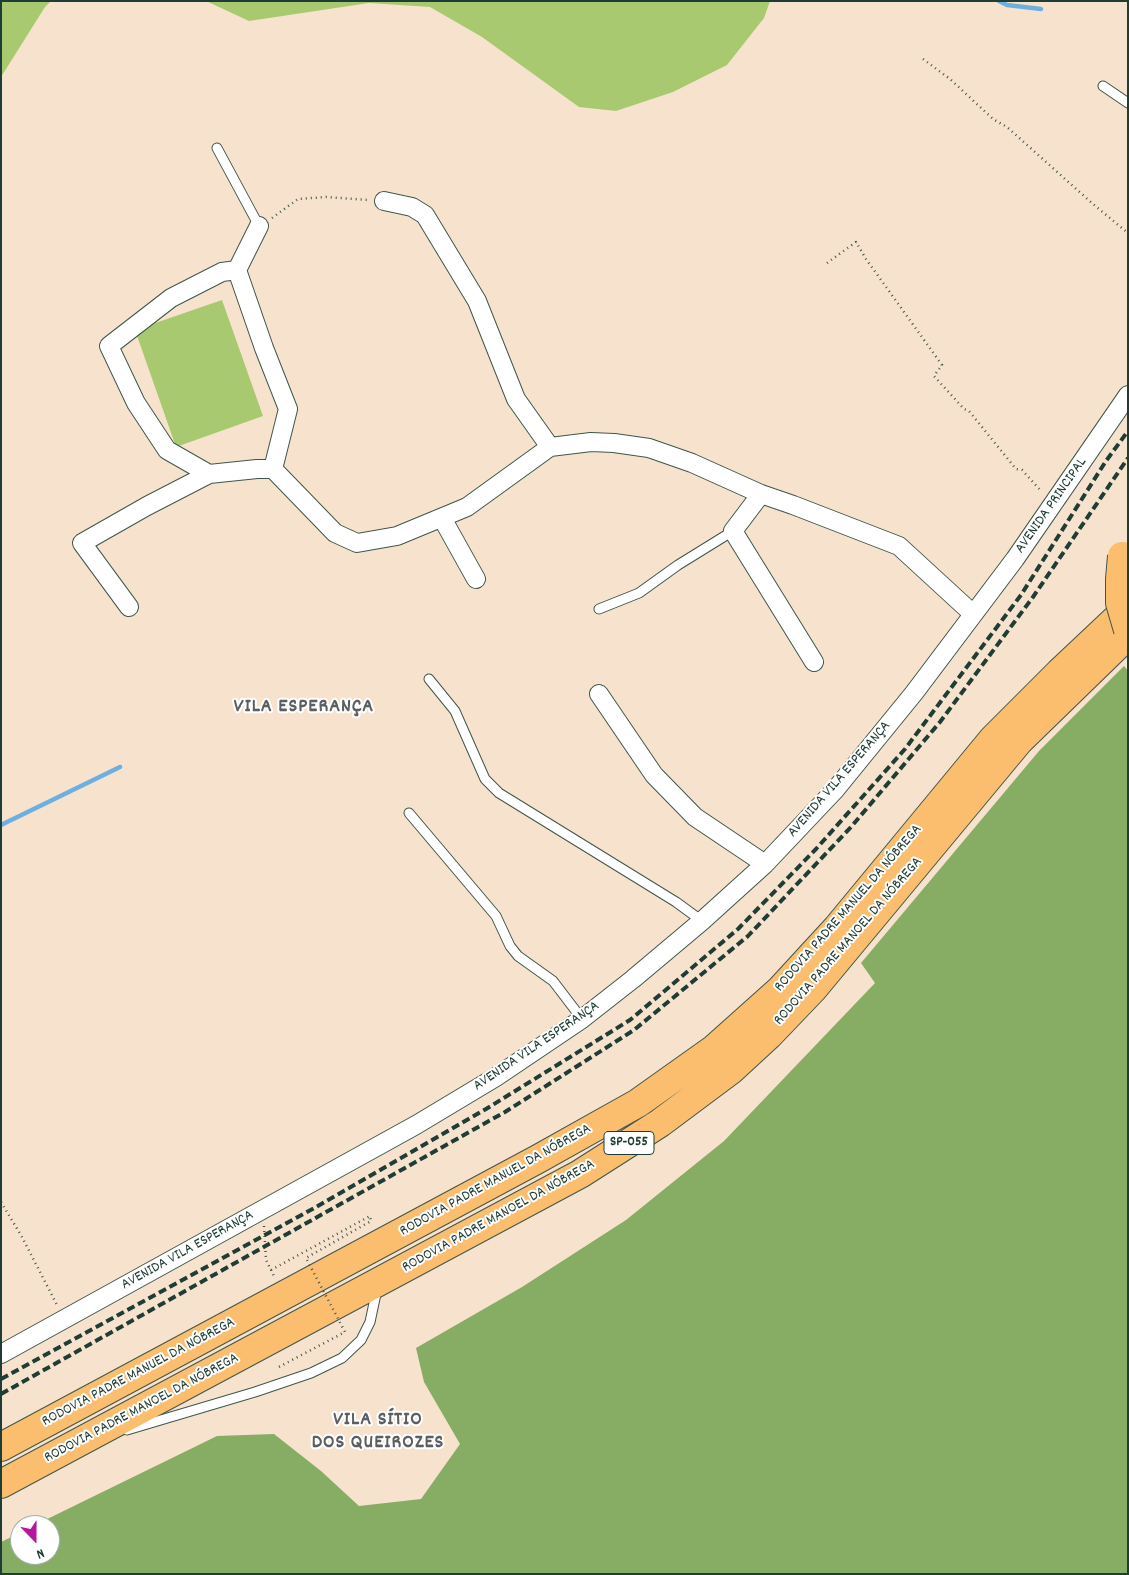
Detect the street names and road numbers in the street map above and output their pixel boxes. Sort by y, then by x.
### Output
street label: AVENIDA PRINCIPAL [1012,455,1092,557]
street label: AVENIDA VILA ESPERANÇA [785,718,895,842]
street label: RODOVIA PADRE MANUEL DA NÓBREGA [771,822,927,996]
street label: RODOVIA PADRE MANOEL DA NÓBREGA [771,854,927,1030]
street label: AVENIDA VILA ESPERANÇA [470,998,604,1096]
street label: RODOVIA PADRE MANUEL DA NÓBREGA [397,1121,595,1241]
road number: SP-055 [604,1132,654,1154]
street label: RODOVIA PADRE MANOEL DA NÓBREGA [400,1156,598,1278]
street label: AVENIDA VILA ESPERANÇA [119,1207,257,1295]
street label: RODOVIA PADRE MANUEL DA NÓBREGA [39,1314,239,1432]
street label: RODOVIA PADRE MANOEL DA NÓBREGA [42,1350,242,1468]

